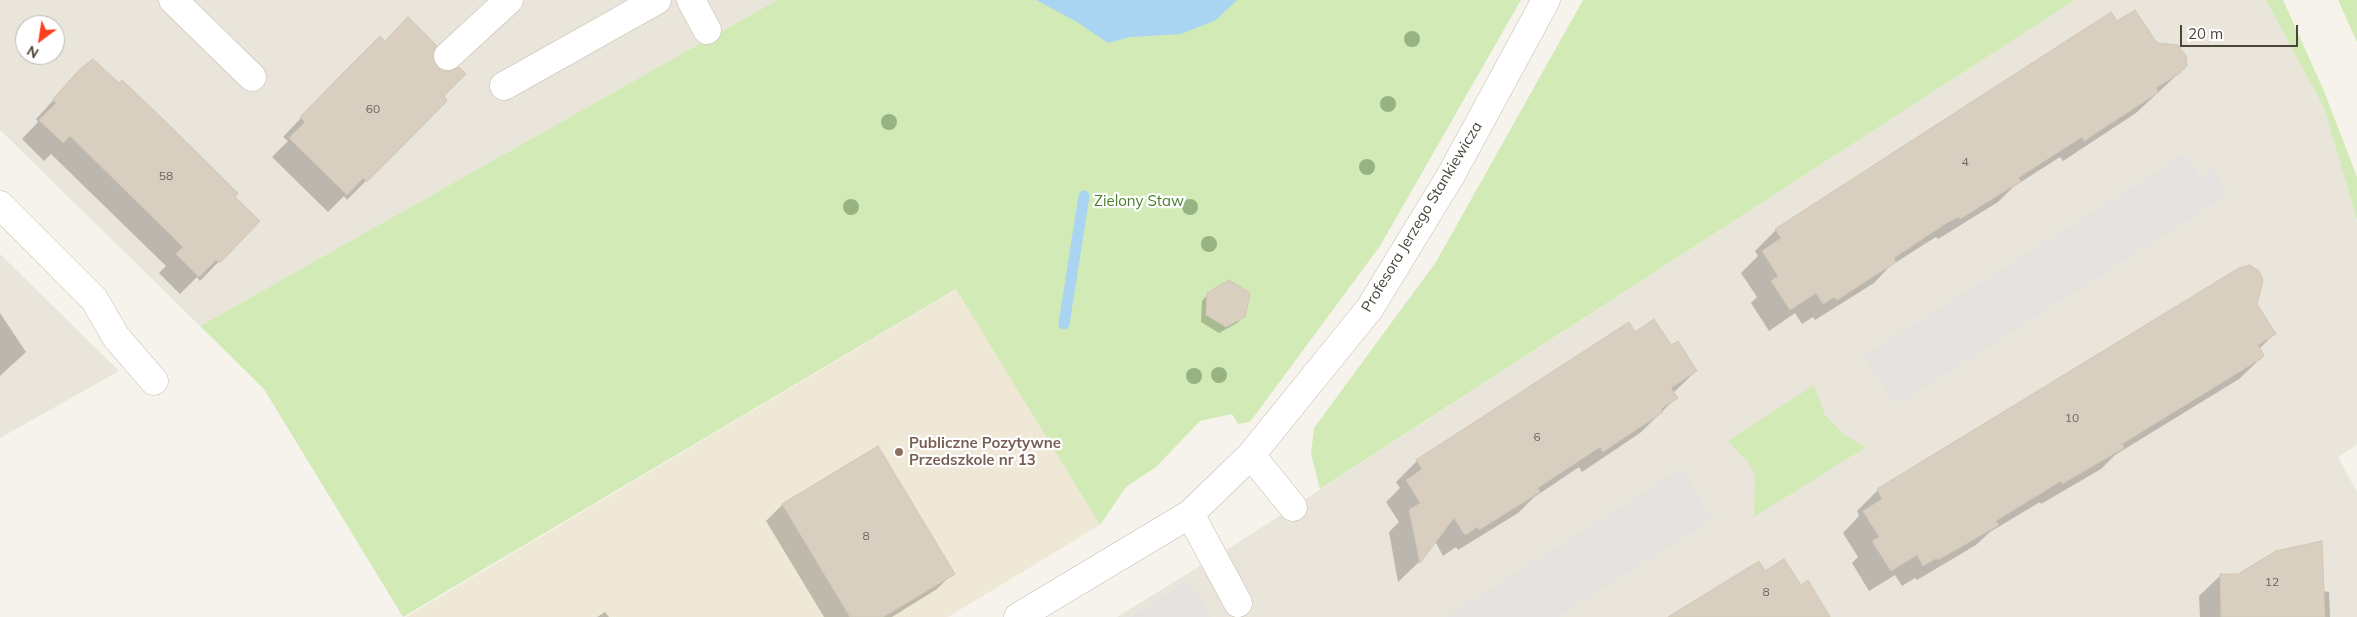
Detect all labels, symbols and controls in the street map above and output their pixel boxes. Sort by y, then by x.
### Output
north arrow [15,15,65,65]
scale bar [2182,15,2300,47]
text: 20 m [2188,24,2223,43]
text: N [24,42,42,62]
house number: 60 [366,102,380,116]
street label: Profesora Jerzego Stankiewicza [1358,118,1486,316]
house number: 4 [1961,155,1969,169]
house number: 58 [159,169,173,183]
park label: Zielony Staw [1094,192,1184,210]
house number: 10 [2065,411,2079,425]
house number: 6 [1533,430,1541,444]
place label: Publiczne Pozytywne Przedszkole nr 13 [909,434,1061,469]
marker: Publiczne Pozytywne Przedszkole nr 13 [893,446,905,458]
house number: 8 [862,529,870,543]
house number: 12 [2265,575,2279,589]
house number: 8 [1762,585,1770,599]

